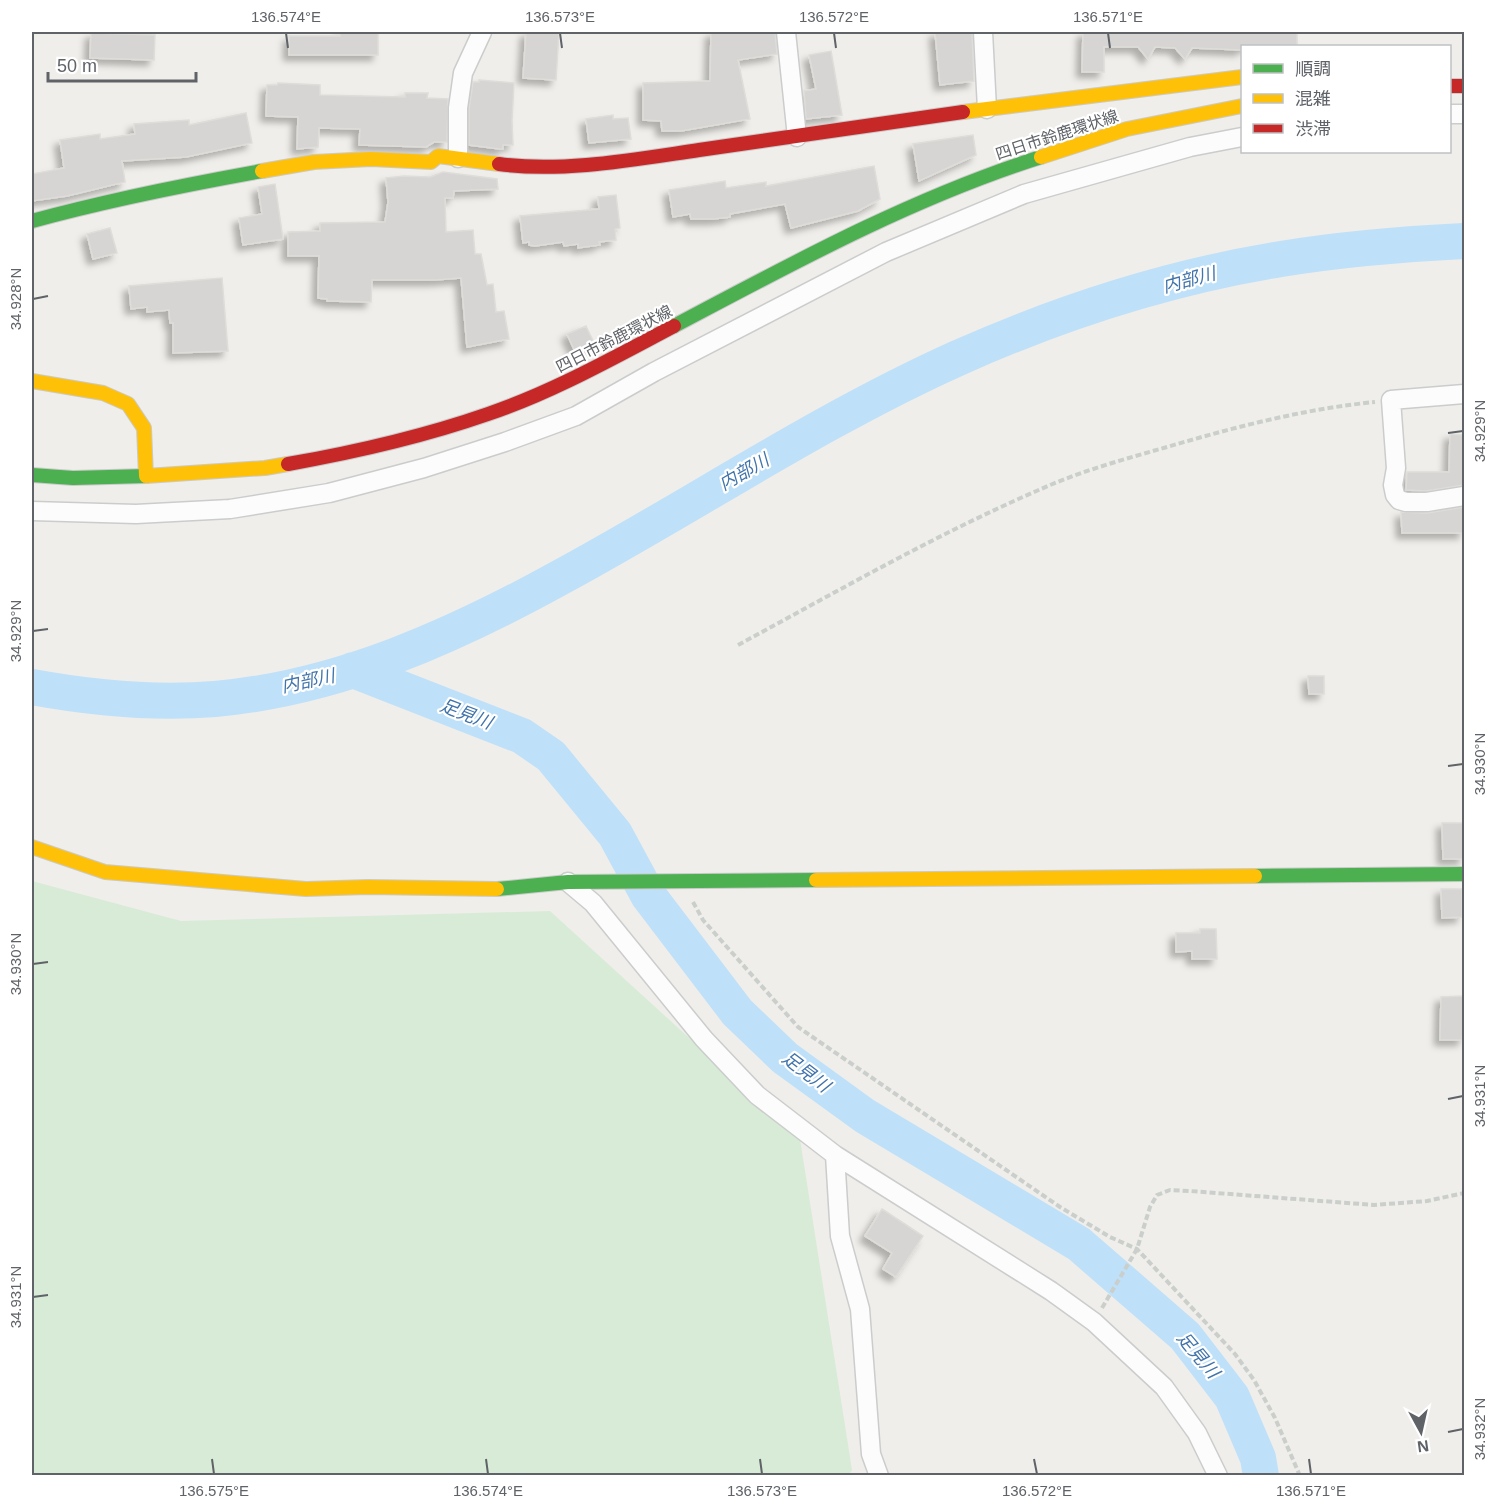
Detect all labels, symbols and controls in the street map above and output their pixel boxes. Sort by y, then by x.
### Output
text: 136.574°E [251,8,321,25]
text: 136.573°E [525,8,595,25]
text: 136.572°E [799,8,869,25]
text: 136.571°E [1073,8,1143,25]
scale bar [48,45,196,83]
legend [1241,45,1451,153]
text: 50 m [57,56,97,76]
text: 順調 [1295,59,1331,79]
text: 混雑 [1295,89,1331,109]
street label: 四日市鈴鹿環状線 [993,107,1121,163]
text: 渋滞 [1295,119,1331,139]
water label: 内部川 [1160,263,1220,297]
text: 34.928°N [7,268,24,330]
street label: 四日市鈴鹿環状線 [553,302,675,376]
text: 34.929°N [1471,400,1488,462]
water label: 内部川 [716,449,774,494]
text: 34.929°N [7,600,24,662]
water label: 内部川 [280,665,338,696]
water label: 足見川 [437,695,497,734]
text: 34.930°N [1471,733,1488,795]
text: 34.930°N [7,933,24,995]
water label: 足見川 [778,1048,835,1097]
text: 34.931°N [1471,1065,1488,1127]
text: 34.931°N [7,1266,24,1328]
water label: 足見川 [1173,1328,1224,1384]
text: 34.932°N [1471,1398,1488,1460]
north arrow [1391,1402,1451,1462]
text: N [1416,1437,1430,1456]
text: 136.575°E [179,1482,249,1499]
text: 136.574°E [453,1482,523,1499]
text: 136.573°E [727,1482,797,1499]
text: 136.572°E [1002,1482,1072,1499]
text: 136.571°E [1276,1482,1346,1499]

